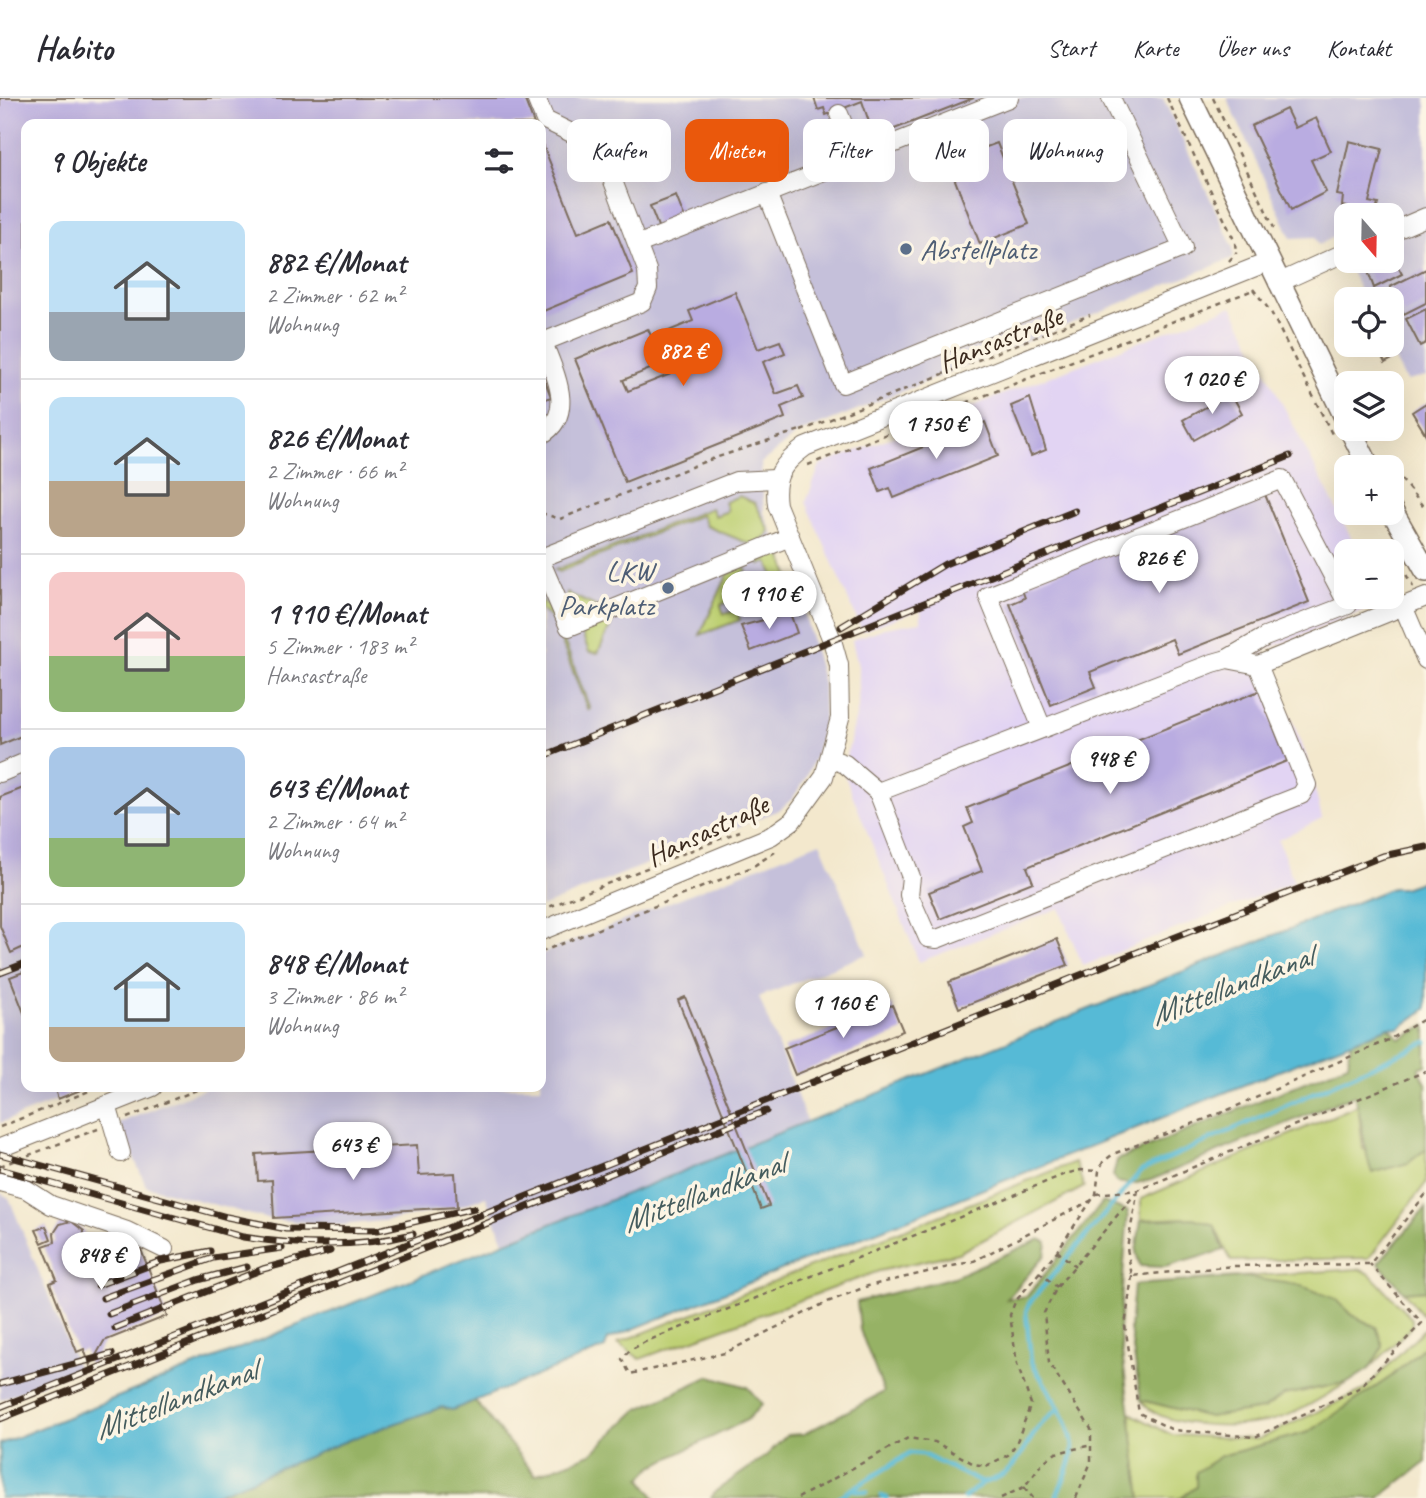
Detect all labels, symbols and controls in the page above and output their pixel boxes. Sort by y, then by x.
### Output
text: Habito [35,27,113,69]
text: Start [1048,33,1095,63]
text: Karte [1133,33,1179,63]
text: Über uns [1217,33,1289,63]
text: Kontakt [1327,33,1391,63]
chip: Kaufen [567,119,671,182]
chip: Mieten [685,119,789,182]
chip: Filter [803,119,895,182]
chip: Neu [909,119,989,182]
chip: Wohnung [1003,119,1127,182]
text: 9 Objekte [49,142,145,180]
icon: filters [480,142,518,180]
north arrow [1334,203,1404,273]
map controls [1334,203,1404,609]
place label: Abstellplatz [920,230,1038,268]
marker: Abstellplatz [898,241,914,257]
text: 882 €/Monat [266,243,406,281]
icon: home [105,249,189,333]
text: 2 Zimmer · 62 m² [266,281,403,310]
button: locate [1334,287,1404,357]
street label: Hansastraße [932,296,1070,381]
text: Wohnung [266,310,339,339]
pin: 882 € [634,328,732,388]
text: 882 € [660,336,706,365]
pin: 1 020 € [1147,356,1277,416]
text: 1 020 € [1181,364,1243,393]
button: layers [1334,371,1404,441]
pin: 1 750 € [871,402,1001,461]
text: 1 750 € [905,409,967,438]
text: 826 €/Monat [266,419,407,457]
icon: home [105,425,189,509]
button: + [1334,455,1404,525]
text: 2 Zimmer · 66 m² [266,457,403,486]
text: Wohnung [266,486,339,515]
pin: 826 € [1110,536,1208,595]
button: − [1334,539,1404,609]
text: 826 € [1135,543,1183,572]
place label: LKW Parkplatz [559,552,657,624]
pin: 1 910 € [704,572,834,631]
text: 1 910 € [738,579,800,608]
marker: LKW Parkplatz [660,580,676,596]
text: 1 910 €/Monat [266,594,426,632]
icon: home [105,600,189,684]
text: 5 Zimmer · 183 m² [266,632,413,661]
text: Hansastraße [266,661,366,690]
pin: 948 € [1061,736,1159,796]
text: 948 € [1087,744,1133,773]
text: 643 €/Monat [266,769,407,807]
icon: home [105,775,189,859]
street label: Hansastraße [640,784,776,875]
text: 2 Zimmer · 64 m² [266,807,403,836]
text: Wohnung [266,836,339,865]
water label: Mittellandkanal [1144,932,1328,1035]
text: 848 €/Monat [266,944,406,982]
icon: home [105,950,189,1034]
pin: 1 160 € [778,981,908,1040]
text: 3 Zimmer · 86 m² [266,982,403,1011]
text: 1 160 € [811,988,875,1017]
text: Wohnung [266,1011,339,1040]
pin: 643 € [304,1122,402,1182]
text: 643 € [329,1130,377,1159]
water label: Mittellandkanal [616,1139,800,1242]
pin: 848 € [52,1232,150,1292]
text: 848 € [78,1240,124,1269]
water label: Mittellandkanal [88,1346,272,1449]

